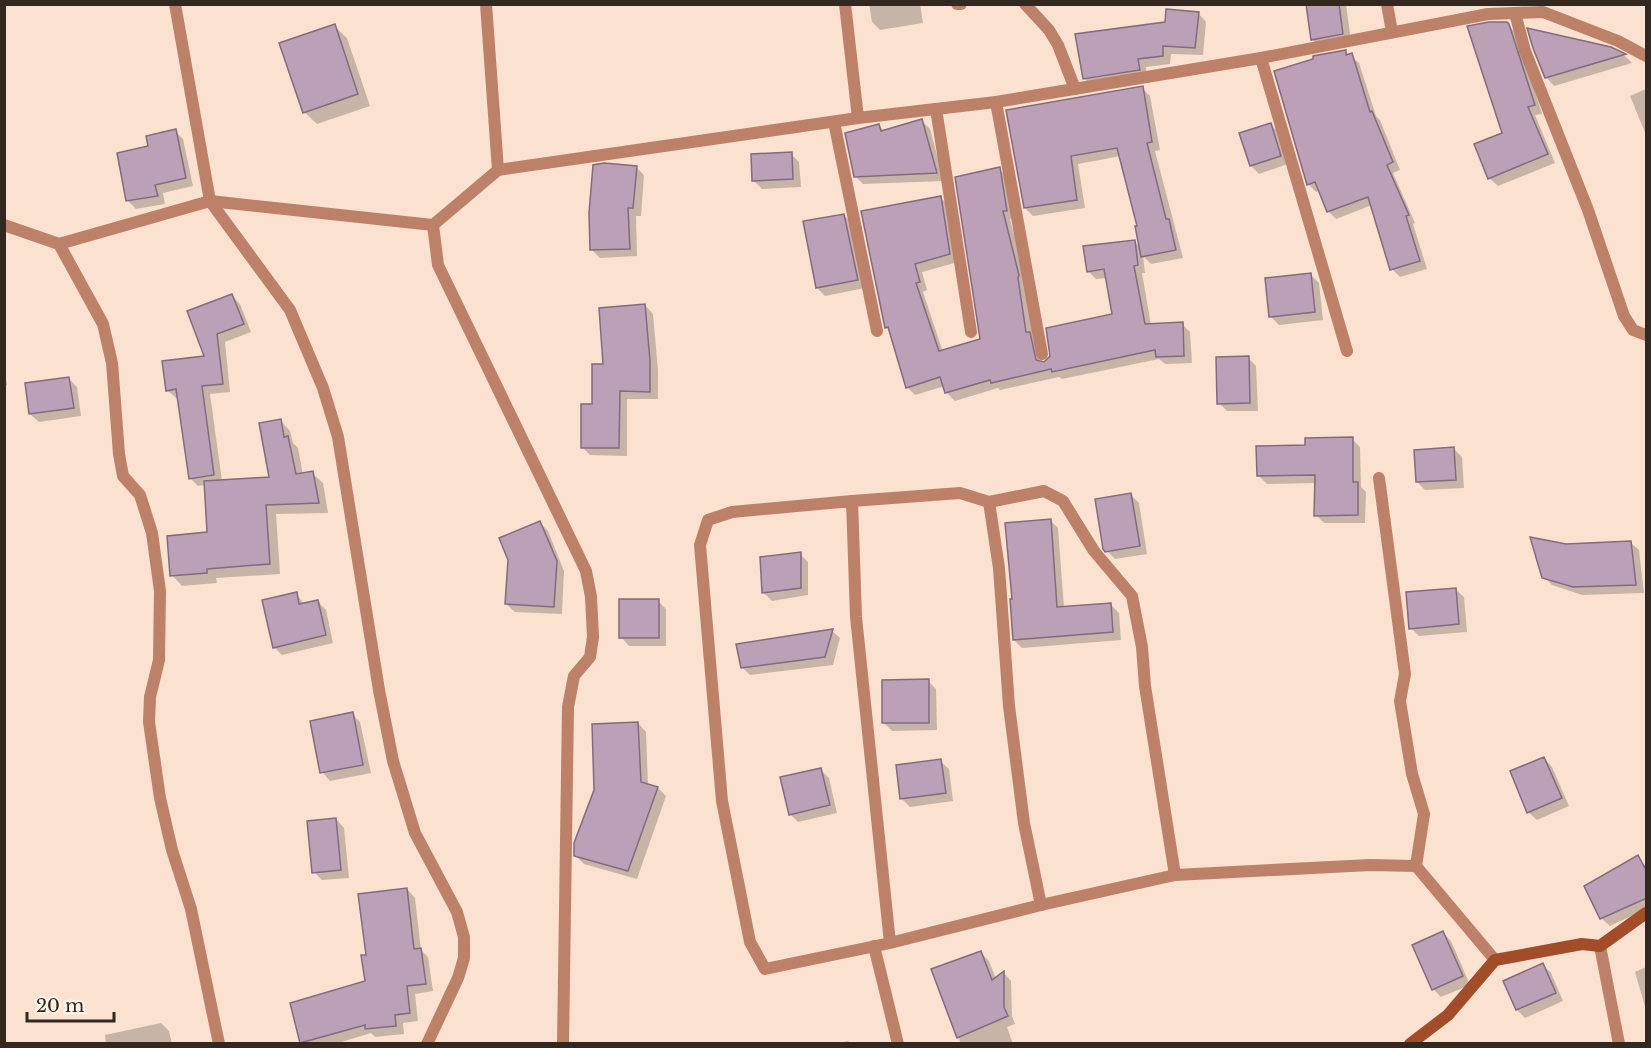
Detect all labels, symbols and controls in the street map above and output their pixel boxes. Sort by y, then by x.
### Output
scale bar [27,985,114,1023]
text: 20 m [36,995,84,1017]

